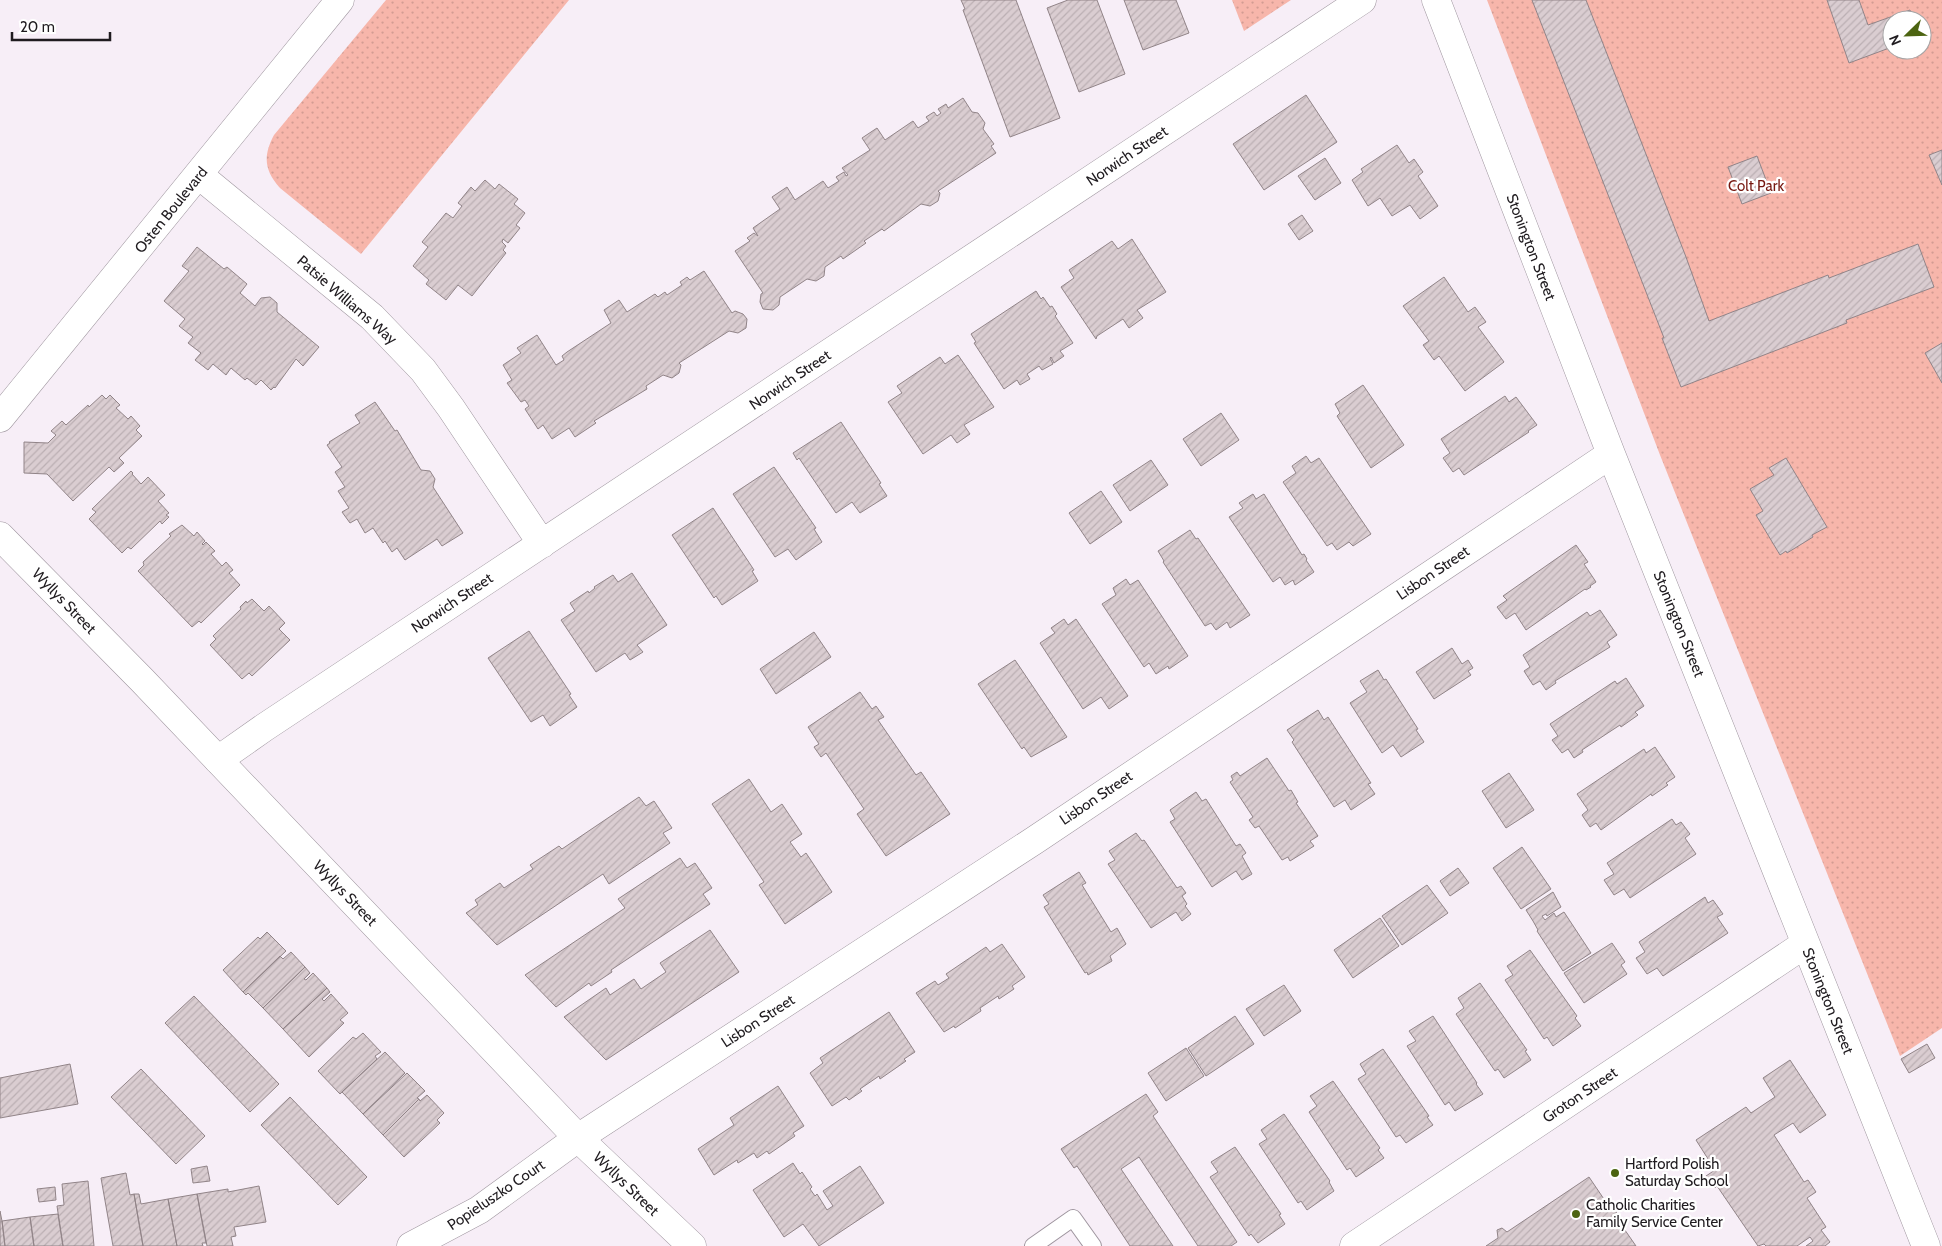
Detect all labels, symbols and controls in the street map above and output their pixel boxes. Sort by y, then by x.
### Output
scale bar [12,10,110,42]
north arrow [1882,10,1932,60]
text: 20 m [20,18,55,36]
text: N [1885,32,1905,48]
street label: Norwich Street [1083,122,1171,190]
street label: Osten Boulevard [131,163,211,257]
park label: Colt Park [1728,177,1784,195]
street label: Stonington Street [1502,191,1560,303]
street label: Patsie Williams Way [293,252,401,349]
street label: Norwich Street [746,346,834,414]
street label: Lisbon Street [1393,542,1473,604]
street label: Wyllys Street [28,564,100,638]
street label: Stonington Street [1650,568,1708,680]
street label: Norwich Street [408,569,496,637]
street label: Lisbon Street [1056,767,1136,829]
street label: Wyllys Street [309,856,381,930]
street label: Stonington Street [1799,945,1857,1057]
street label: Lisbon Street [718,991,798,1051]
street label: Groton Street [1539,1063,1621,1127]
street label: Wyllys Street [589,1148,663,1220]
place label: Hartford Polish Saturday School [1625,1155,1729,1190]
street label: Popieluszko Court [444,1156,548,1234]
marker: Hartford Polish Saturday School [1609,1167,1621,1179]
place label: Catholic Charities Family Service Center [1586,1196,1723,1231]
marker: Catholic Charities Family Service Center [1570,1208,1582,1220]

